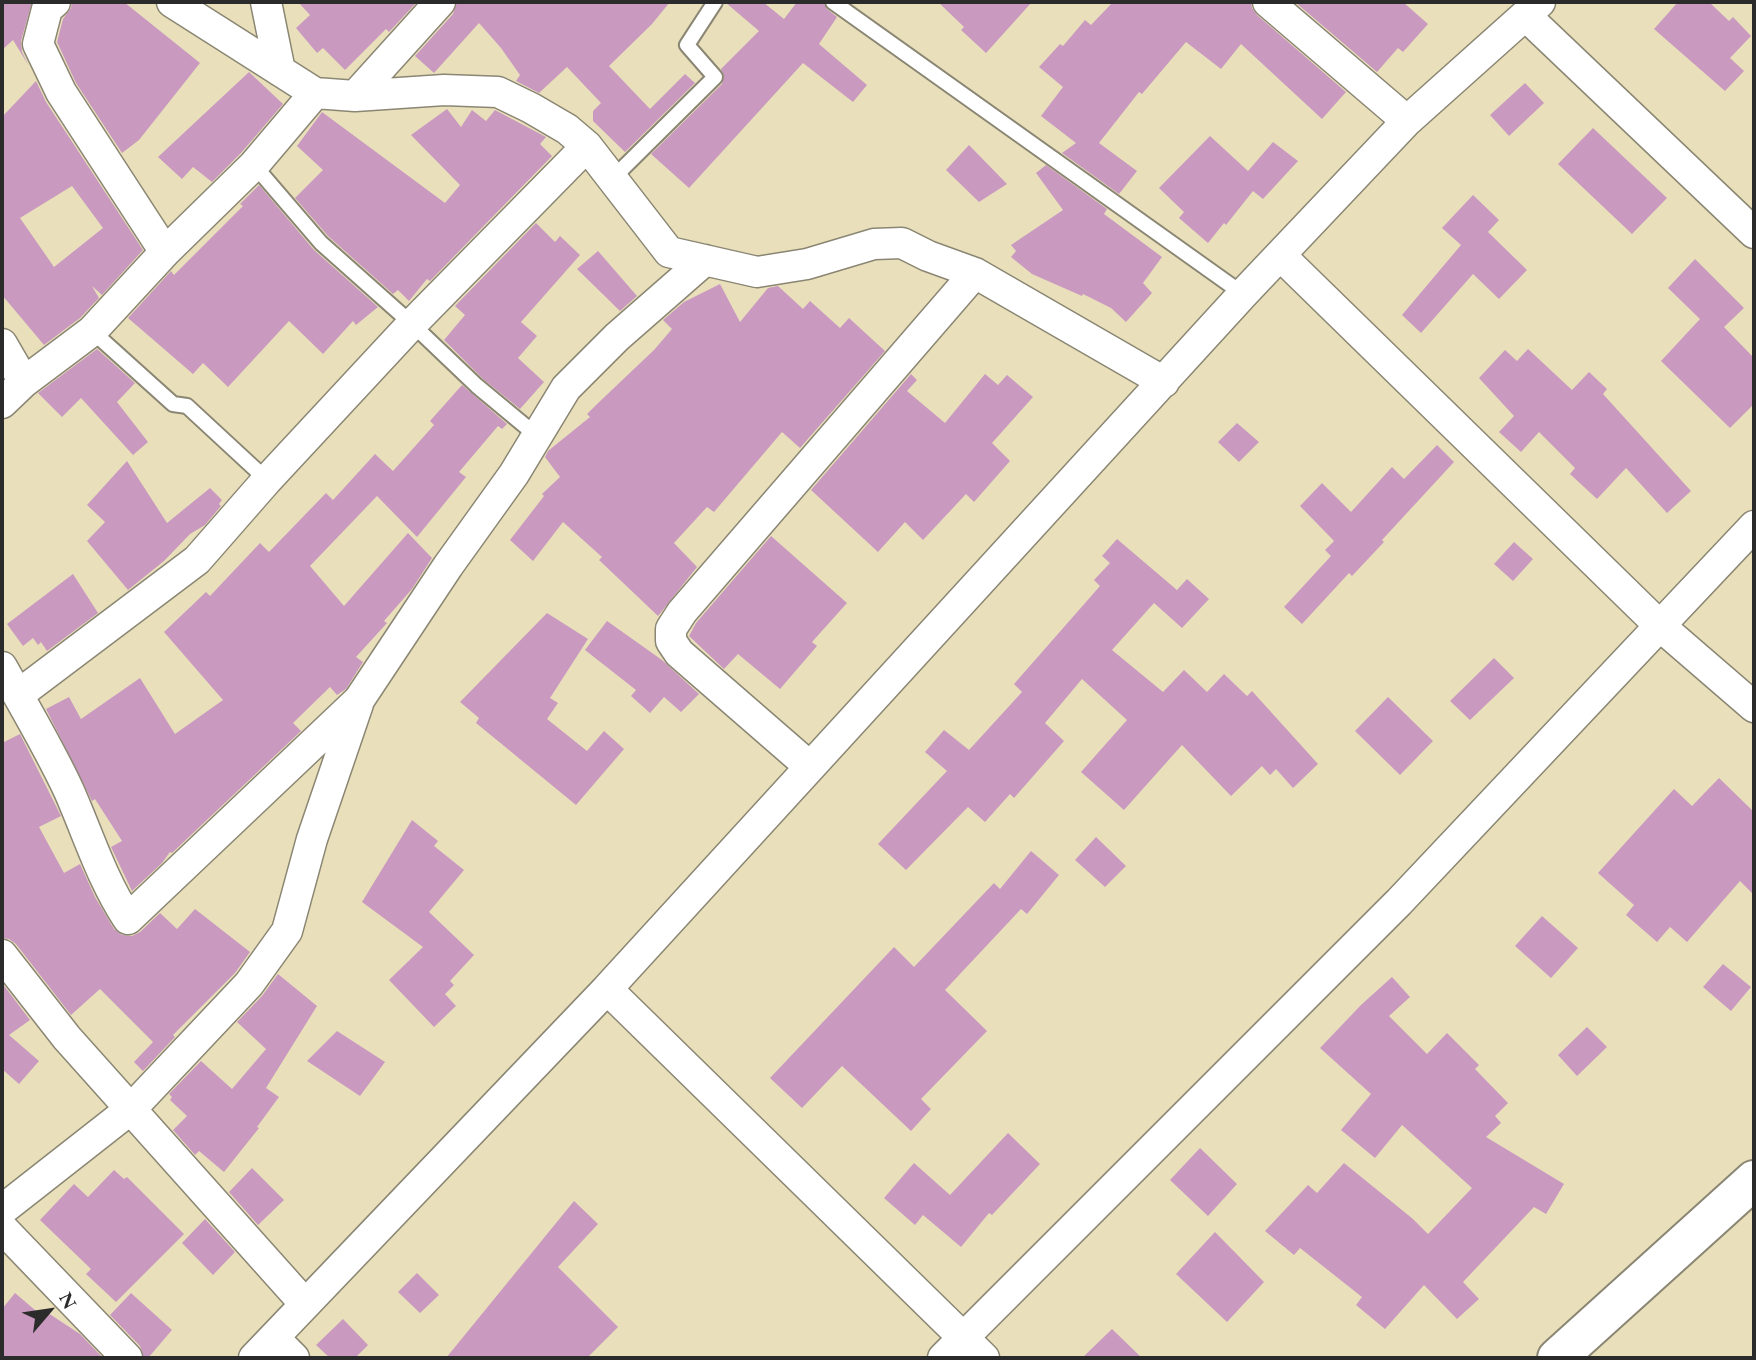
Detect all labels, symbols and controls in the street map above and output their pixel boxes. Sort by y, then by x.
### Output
north arrow [14,1276,84,1346]
text: N [53,1288,82,1313]

